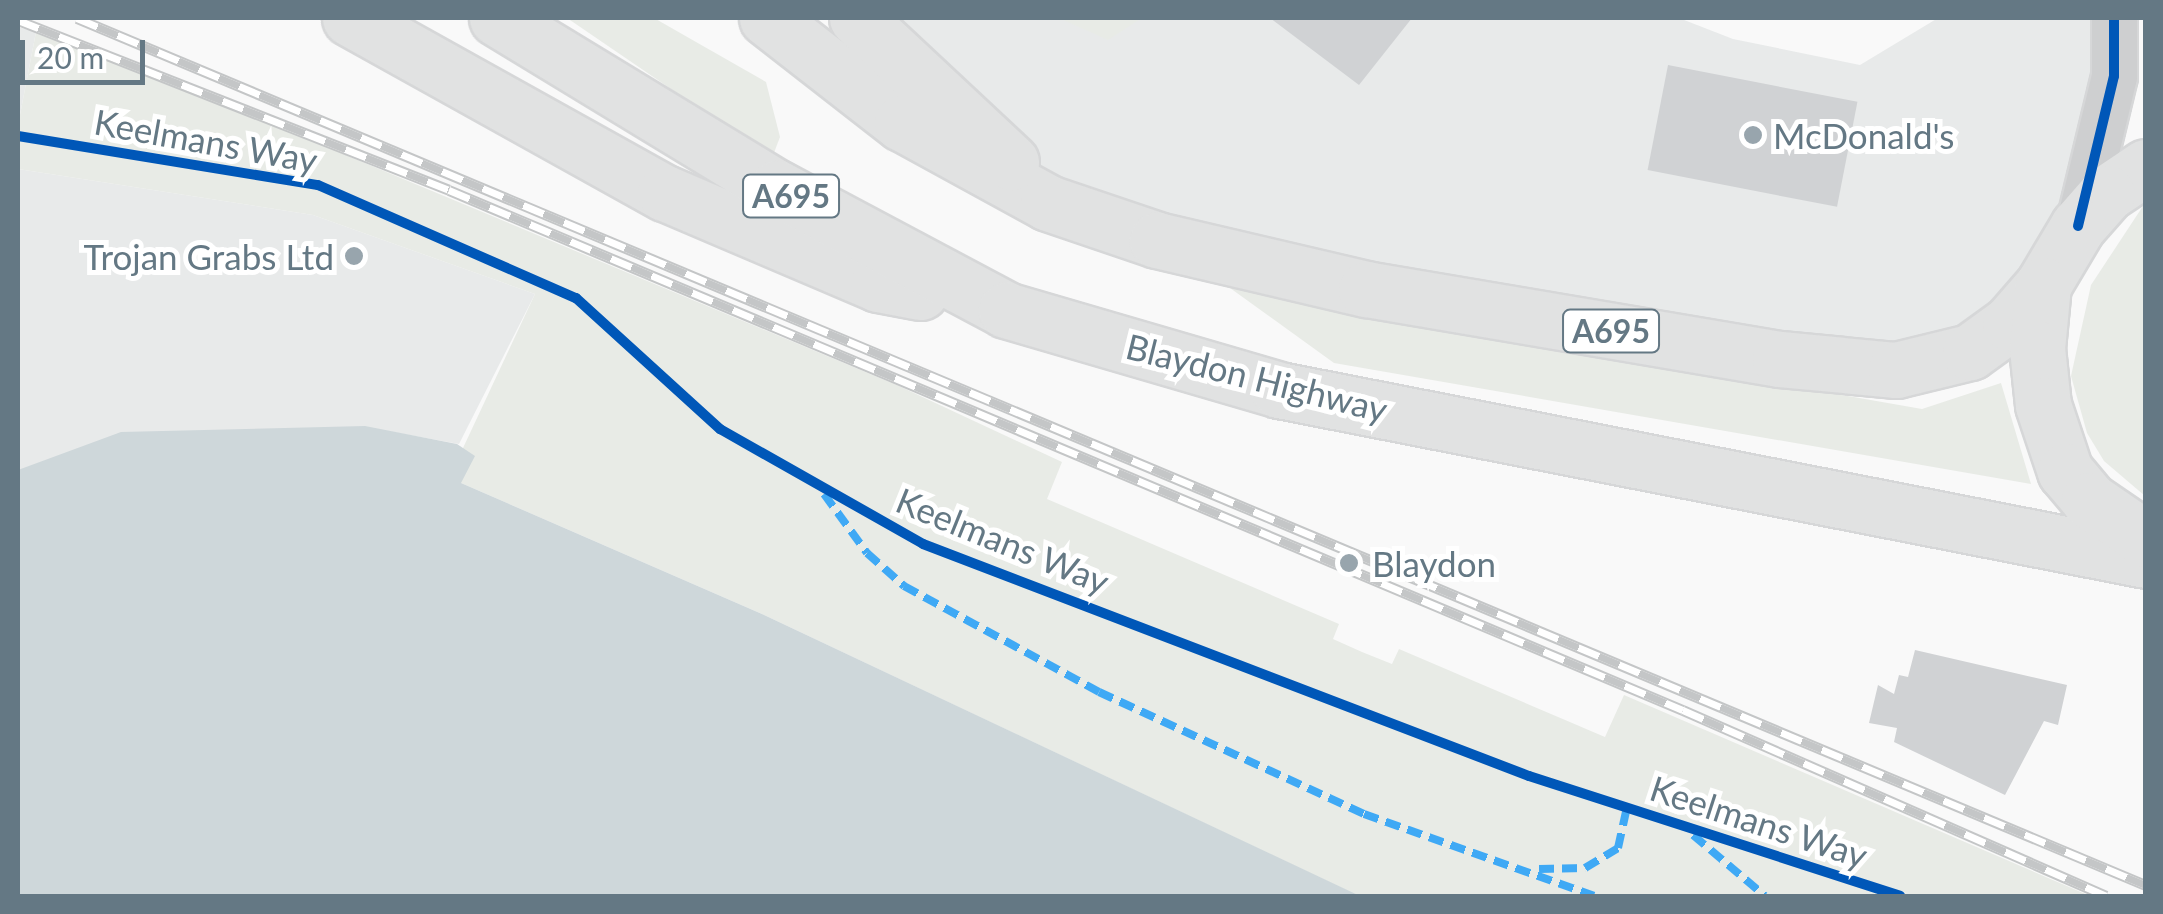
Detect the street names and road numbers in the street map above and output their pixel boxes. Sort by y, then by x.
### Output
street label: Keelmans Way [91,100,321,180]
road number: A695 [741,169,841,223]
road number: A695 [1561,304,1661,358]
street label: Blaydon Highway [1122,324,1392,430]
street label: Keelmans Way [890,478,1116,602]
street label: Keelmans Way [1645,766,1873,876]

